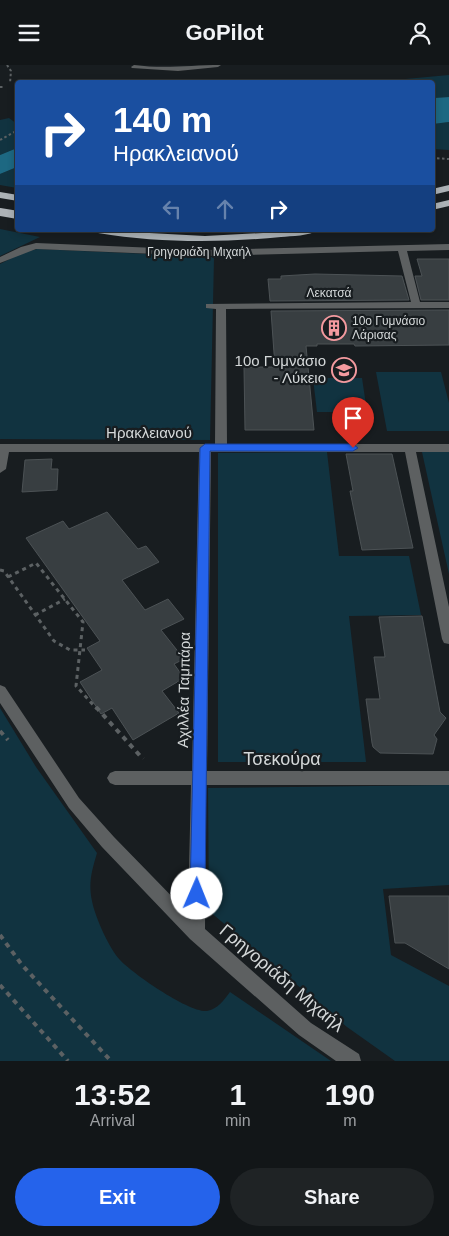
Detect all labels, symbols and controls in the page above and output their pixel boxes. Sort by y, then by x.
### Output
icon: menu [15,19,43,47]
icon: person [406,19,434,47]
text: GoPilot [185,20,264,45]
icon: right [30,100,95,165]
text: 140 m [113,100,212,139]
text: Ηρακλειανού [113,141,239,166]
icon: left [158,195,186,223]
icon: ahead [211,195,239,223]
icon: right [264,195,292,223]
street label: Γρηγοριάδη Μιχαήλ [147,245,251,259]
street label: Λεκατσά [306,286,352,300]
place label: 10o Γυμνάσιο Λάρισας [352,314,425,342]
building icon: 10o Γυμνάσιο Λάρισας [321,315,347,341]
place label: 10ο Γυμνάσιο - Λύκειο [235,352,326,386]
school or university icon: 10ο Γυμνάσιο - Λύκειο [331,357,357,383]
pin [332,397,374,448]
icon: arrive [339,404,367,432]
street label: Ηρακλειανού [106,424,192,441]
street label: Αχιλλέα Ταμπάρα [174,632,193,748]
street label: Τσεκούρα [243,749,321,769]
position arrow [170,867,222,919]
street label: Γρηγοριάδη Μιχαήλ [216,920,348,1036]
text: 13:52 [74,1078,151,1111]
text: 1 [229,1078,246,1111]
text: 190 [325,1078,375,1111]
text: Arrival [90,1112,135,1129]
text: min [225,1112,251,1129]
text: m [343,1112,356,1129]
button: Exit [15,1168,220,1226]
button: Share [230,1168,434,1226]

